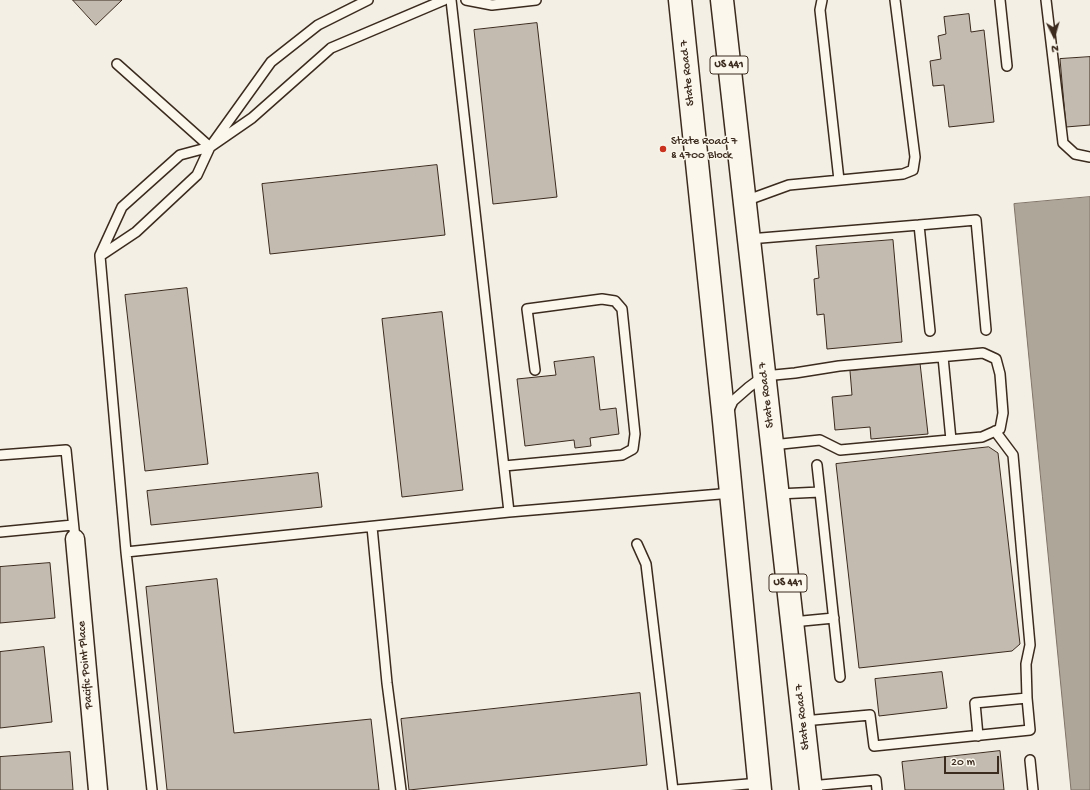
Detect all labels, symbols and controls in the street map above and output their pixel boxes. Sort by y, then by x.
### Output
north arrow [1034,16,1074,56]
street label: State Road 7 [677,39,699,107]
text: N [1051,42,1059,54]
road number: US 441 [710,56,748,74]
place label: State Road 7 & 4700 Block [671,135,737,163]
marker: State Road 7 & 4700 Block [658,144,668,154]
street label: State Road 7 [756,361,778,429]
road number: US 441 [769,574,807,592]
street label: Pacific Point Place [75,620,97,710]
street label: State Road 7 [792,683,814,751]
scale bar [946,748,1001,774]
text: 20 m [951,756,975,770]

